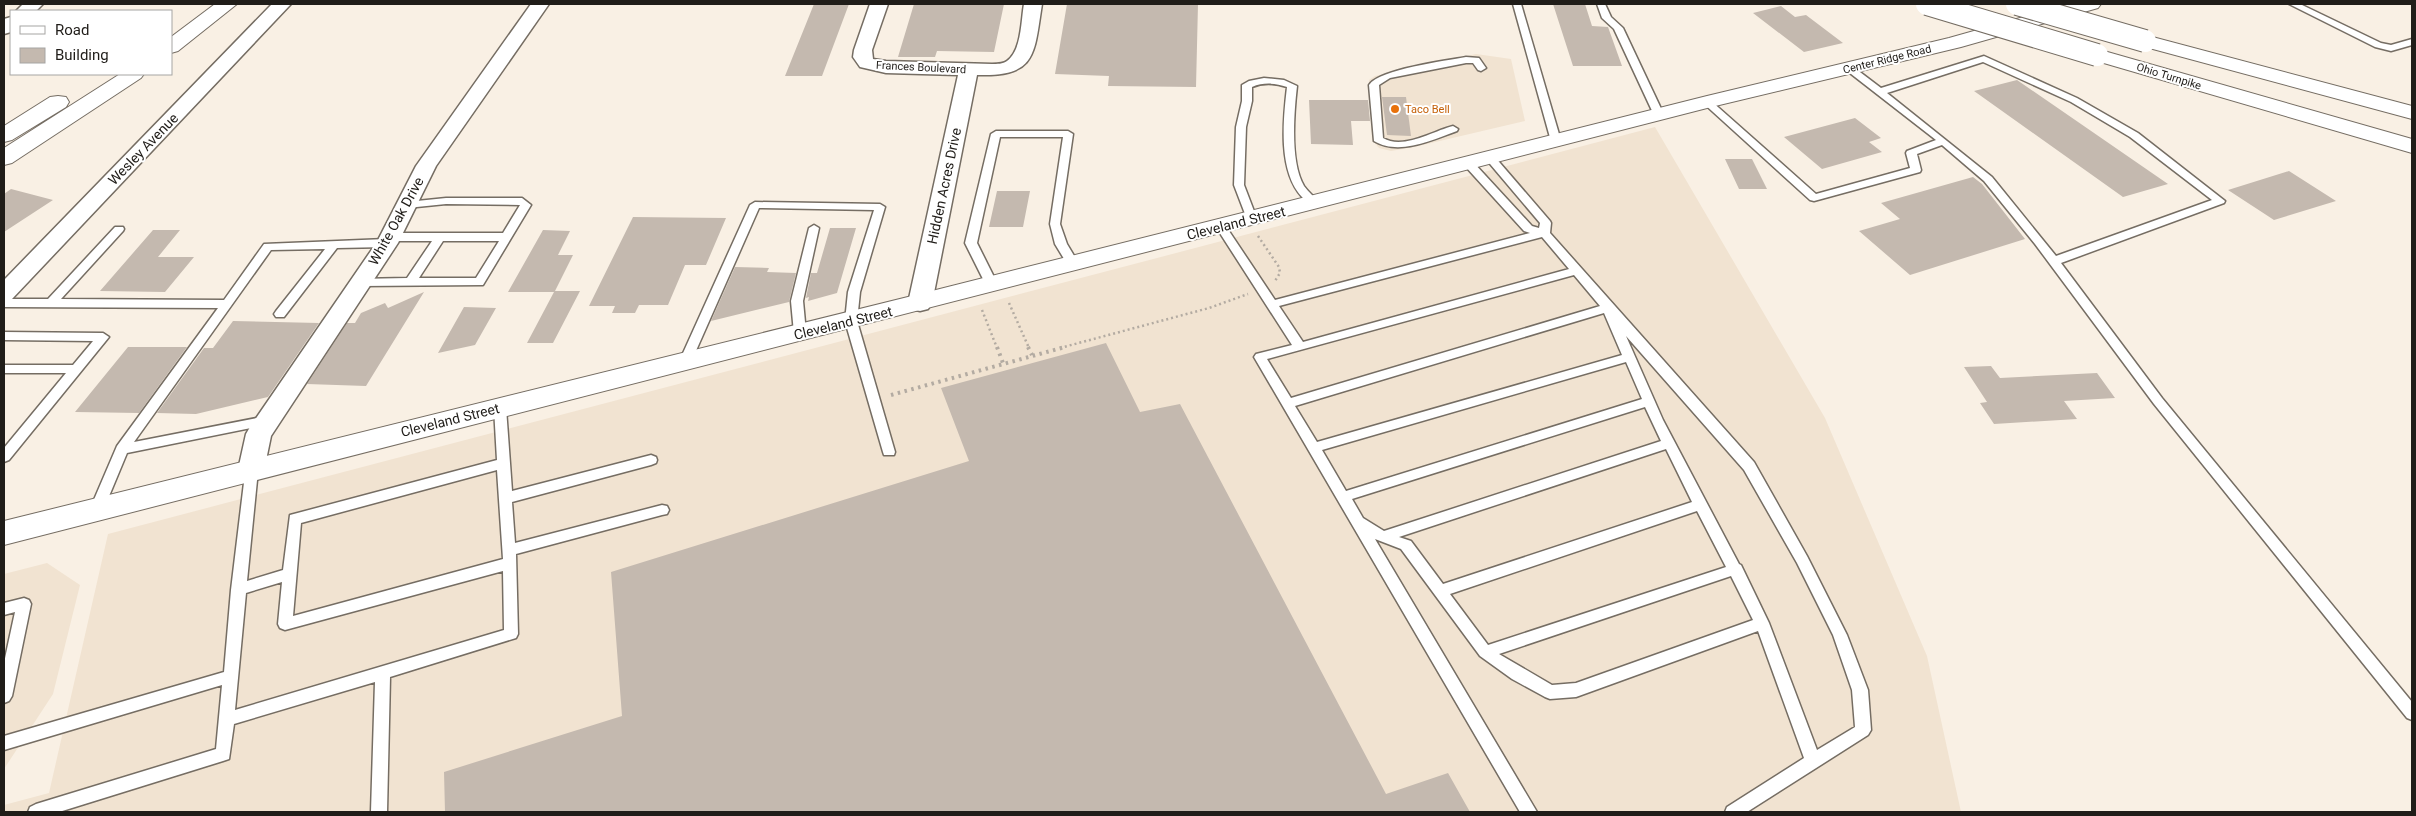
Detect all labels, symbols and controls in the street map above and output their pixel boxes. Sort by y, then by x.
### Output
legend [10,10,172,75]
text: Road [55,21,89,39]
street label: Center Ridge Road [1842,42,1933,77]
text: Building [55,46,109,64]
street label: Frances Boulevard [876,59,966,76]
street label: Ohio Turnpike [2135,60,2203,93]
marker: Taco Bell [1389,103,1401,115]
place label: Taco Bell [1405,103,1450,116]
street label: Wesley Avenue [105,110,181,188]
street label: Hidden Acres Drive [924,126,964,246]
street label: White Oak Drive [365,174,427,268]
street label: Cleveland Street [1185,203,1287,243]
street label: Cleveland Street [792,303,894,343]
street label: Cleveland Street [399,400,501,440]

